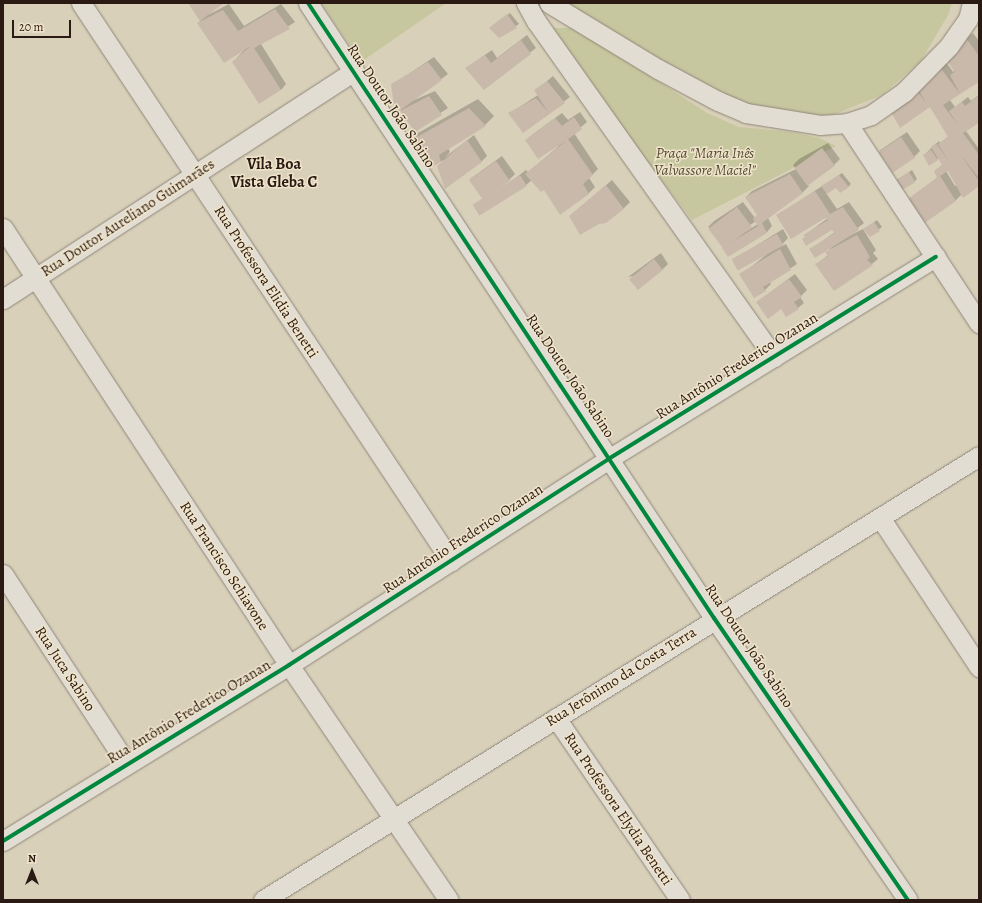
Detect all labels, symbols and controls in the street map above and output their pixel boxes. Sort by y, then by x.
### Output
scale bar [14,12,73,38]
text: 20 m [19,19,43,35]
street label: Rua Doutor João Sabino [343,41,439,171]
park label: Praça "Maria Inês Valvassore Maciel" [654,144,756,179]
district label: Vila Boa Vista Gleba C [231,154,317,192]
street label: Rua Doutor Aureliano Guimarães [38,155,218,281]
street label: Rua Professora Elidia Benetti [210,202,322,362]
street label: Rua Antônio Frederico Ozanan [653,309,821,423]
street label: Rua Doutor João Sabino [522,311,618,441]
street label: Rua Antônio Frederico Ozanan [379,480,547,598]
street label: Rua Francisco Schiavone [176,498,272,634]
street label: Rua Doutor João Sabino [701,581,797,711]
street label: Rua Juca Sabino [31,623,99,715]
street label: Rua Jerônimo da Costa Terra [542,623,700,731]
street label: Rua Antônio Frederico Ozanan [104,656,274,768]
street label: Rua Professora Elydia Benetti [560,729,676,889]
north arrow [12,851,52,891]
text: N [28,851,36,866]

